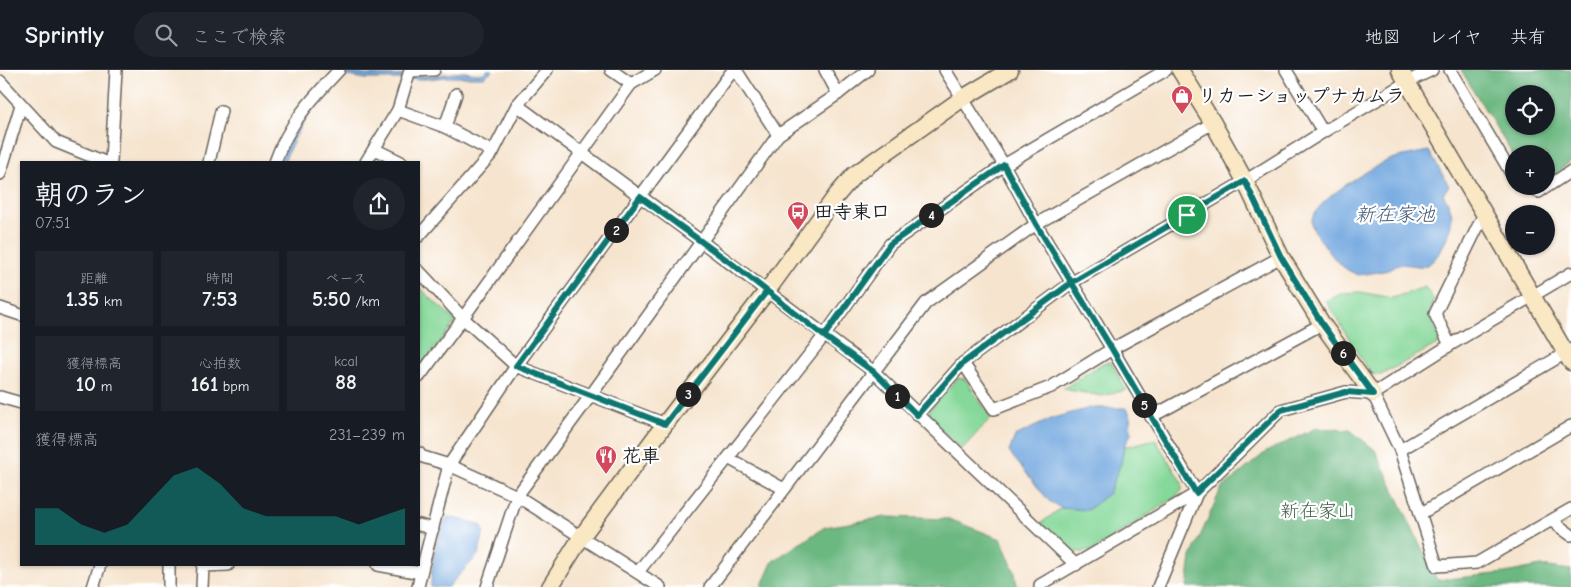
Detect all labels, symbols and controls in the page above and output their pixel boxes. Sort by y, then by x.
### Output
search box [134,12,484,57]
text: Sprintly [25,21,104,49]
icon: search [152,21,180,49]
text: ここで検索 [192,26,287,48]
text: 地図 [1365,27,1401,48]
text: レイヤ [1429,27,1482,48]
text: 共有 [1510,27,1546,48]
shop icon: リカーショップナカムラ [1170,84,1194,115]
place label: リカーショップナカムラ [1198,85,1405,107]
map controls [1505,85,1555,255]
button: locate [1505,85,1555,135]
button: + [1505,145,1555,195]
button: share [353,178,405,230]
text: 朝のラン [35,179,147,211]
pin [1166,194,1208,236]
bus stop icon: 田寺東口 [786,200,810,231]
place label: 田寺東口 [814,201,890,223]
icon: arrive [1173,201,1201,229]
pin: 4 [918,202,944,228]
water label: 新在家池 [1355,203,1436,226]
button: − [1505,205,1555,255]
text: 4 [928,207,935,224]
text: 07:51 [35,214,70,232]
pin: 2 [604,218,628,242]
text: 2 [613,222,620,239]
text: 距離 [80,270,108,287]
text: 時間 [206,270,234,287]
text: ペース [325,270,367,287]
text: 1.35 [66,287,99,311]
text: 7:53 [202,287,238,311]
text: 5:50 [312,287,351,311]
text: km [99,293,122,310]
text: /km [351,293,380,310]
pin: 6 [1330,340,1356,366]
text: 6 [1340,345,1347,362]
text: kcal [334,353,358,370]
text: 獲得標高 [66,355,122,372]
text: 心拍数 [199,355,241,372]
text: 88 [335,370,357,394]
text: 10 [76,372,96,396]
text: 161 [191,372,218,396]
text: m [96,378,112,395]
text: bpm [218,378,249,395]
pin: 3 [676,382,700,406]
pin: 1 [884,384,910,408]
text: 3 [685,386,692,403]
text: 1 [895,388,900,405]
pin: 5 [1132,392,1156,418]
text: 5 [1141,397,1148,414]
text: 231–239 m [329,426,405,444]
text: 獲得標高 [35,431,99,449]
restaurant icon: 花車 [594,444,618,475]
place label: 花車 [622,445,660,467]
park label: 新在家山 [1280,500,1356,522]

